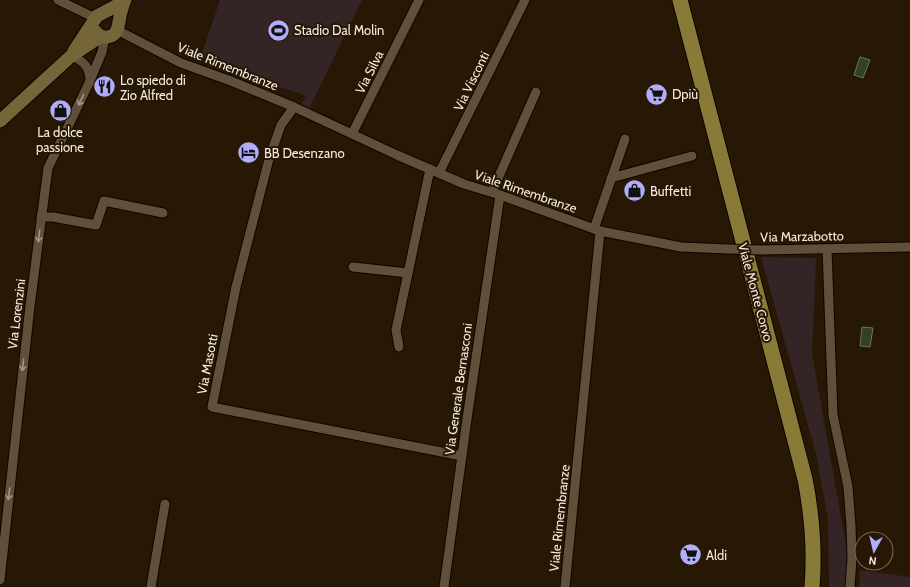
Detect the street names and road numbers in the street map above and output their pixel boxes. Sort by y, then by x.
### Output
street label: Viale Rimembranze [175,38,281,94]
street label: Via Silva [351,47,387,96]
street label: Via Visconti [450,49,492,113]
street label: Viale Rimembranze [473,166,580,216]
street label: Via Marzabotto [760,227,844,245]
street label: Viale Monte Corvo [735,241,777,343]
street label: Via Lorenzini [4,278,28,350]
street label: Via Generale Bernasconi [441,322,475,456]
street label: Via Masotti [193,332,221,396]
street label: Viale Rimembranze [545,463,573,572]

